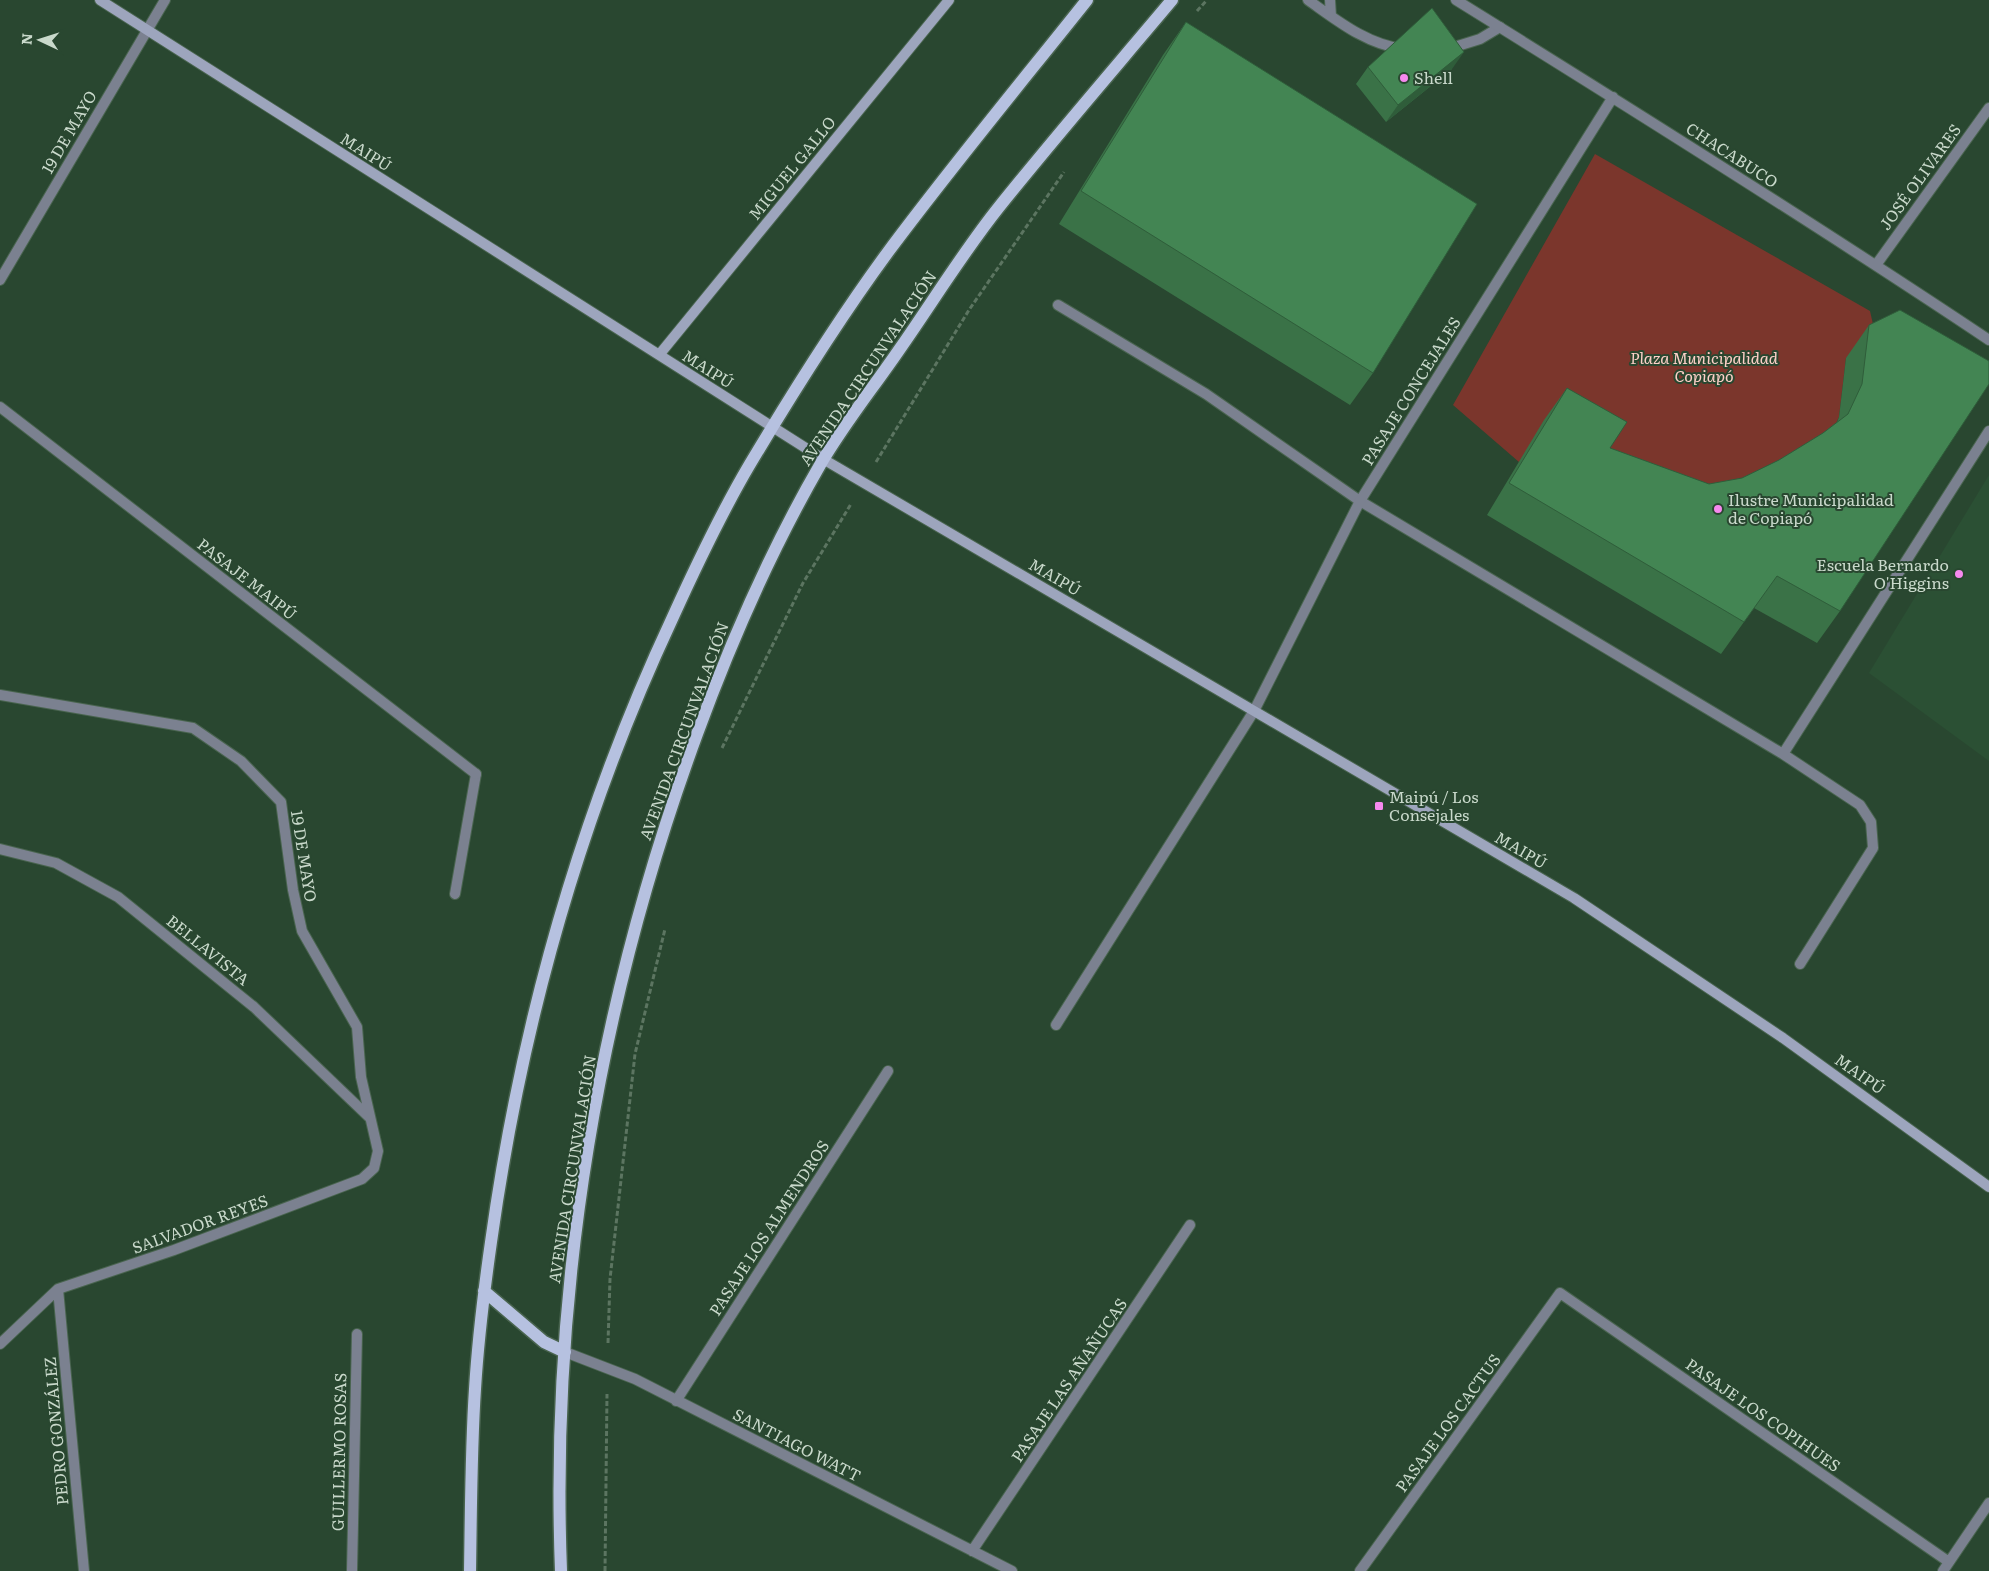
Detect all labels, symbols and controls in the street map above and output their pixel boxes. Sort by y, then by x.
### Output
north arrow [15,15,65,65]
text: N [16,32,36,46]
place label: Shell [1414,65,1453,89]
marker: Shell [1398,72,1410,84]
street label: 19 DE MAYO [35,85,102,178]
street label: MIGUEL GALLO [742,110,841,224]
street label: CHACABUCO [1682,115,1783,193]
street label: JOSÉ OLIVARES [1872,118,1966,234]
street label: MAIPÚ [336,126,397,176]
street label: AVENIDA CIRCUNVALACIÓN [793,265,942,470]
street label: PASAJE CONCEJALES [1355,312,1466,469]
street label: MAIPÚ [678,343,739,393]
park label: Plaza Municipalidad Copiapó [1630,345,1779,387]
place label: Ilustre Municipalidad de Copiapó [1728,487,1894,529]
marker: Ilustre Municipalidad de Copiapó [1712,503,1724,515]
street label: PASAJE MAIPÚ [193,532,303,625]
street label: MAIPÚ [1025,552,1086,601]
place label: Escuela Bernardo O'Higgins [1816,552,1949,594]
marker: Escuela Bernardo O'Higgins [1953,568,1965,580]
street label: AVENIDA CIRCUNVALACIÓN [632,618,734,843]
place label: Maipú / Los Consejales [1389,784,1478,826]
marker: Maipú / Los Consejales [1373,800,1385,812]
street label: 19 DE MAYO [286,808,324,903]
street label: MAIPÚ [1491,825,1552,874]
street label: BELLAVISTA [162,908,255,990]
street label: MAIPÚ [1830,1047,1891,1099]
street label: AVENIDA CIRCUNVALACIÓN [541,1053,601,1285]
street label: PASAJE LOS ALMENDROS [702,1135,834,1320]
street label: SALVADOR REYES [128,1187,271,1259]
street label: PASAJE LAS AÑAÑUCAS [1004,1293,1132,1466]
street label: PASAJE LOS CACTUS [1389,1348,1506,1497]
street label: PASAJE LOS COPIHUES [1681,1352,1846,1477]
street label: PEDRO GONZÁLEZ [37,1356,73,1506]
street label: GUILLERMO ROSAS [325,1373,351,1531]
street label: SANTIAGO WATT [729,1401,866,1487]

